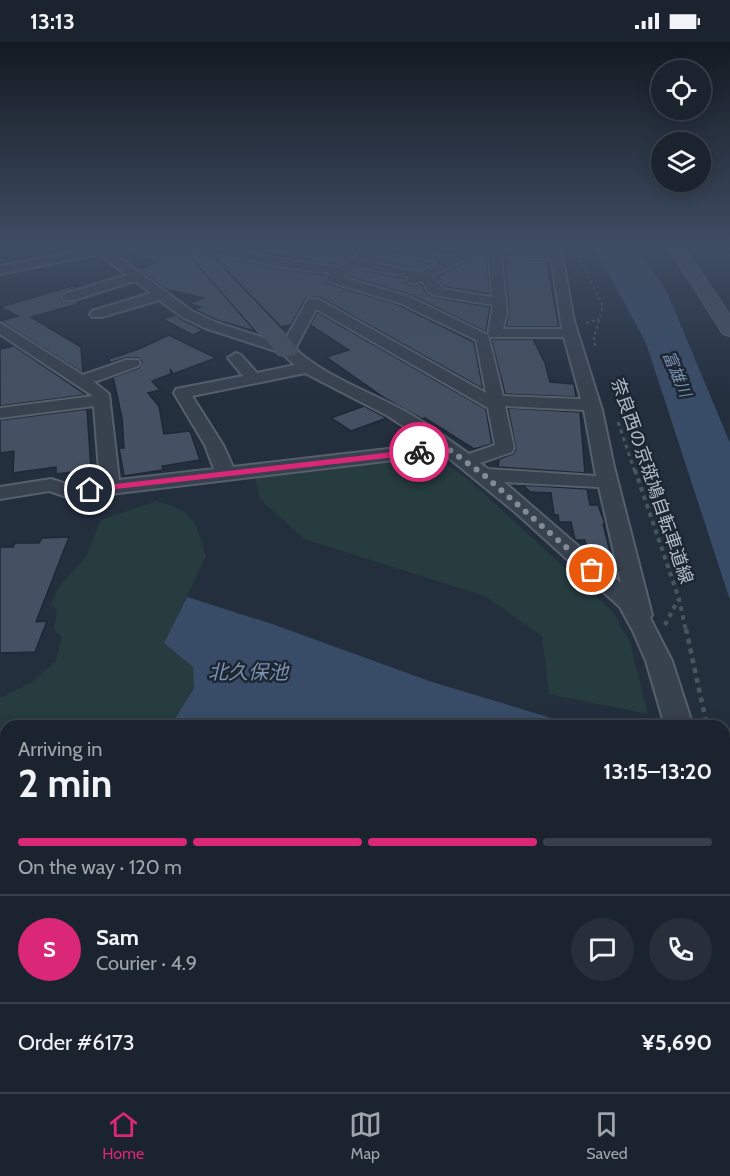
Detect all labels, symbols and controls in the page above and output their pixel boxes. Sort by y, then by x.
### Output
text: 13:13 [30,8,75,35]
map controls [651,60,711,192]
button: locate [651,60,711,120]
button: layers [651,132,711,192]
water label: 富雄川 [659,348,696,402]
street label: 奈良西の京斑鳩自転車道線 [606,375,698,587]
courier [389,422,449,482]
icon: bike [403,436,436,469]
pin [64,464,115,515]
icon: home [73,473,106,506]
pin [566,544,617,595]
icon: bag [575,553,608,586]
water label: 北久保池 [208,660,290,684]
text: Arriving in [18,737,102,761]
text: 13:15–13:20 [603,758,712,785]
text: 2 min [18,759,112,807]
text: On the way · 120 m [18,855,182,879]
button: chat [571,918,634,981]
button: phone [649,918,712,981]
text: Sam [96,924,139,951]
text: S [43,936,56,963]
text: Courier · 4.9 [96,951,197,975]
text: Order #6173 [18,1029,135,1056]
text: ¥5,690 [642,1029,712,1056]
tab: Home [102,1108,144,1163]
tab: Map [349,1108,382,1163]
tab: Saved [586,1108,628,1163]

